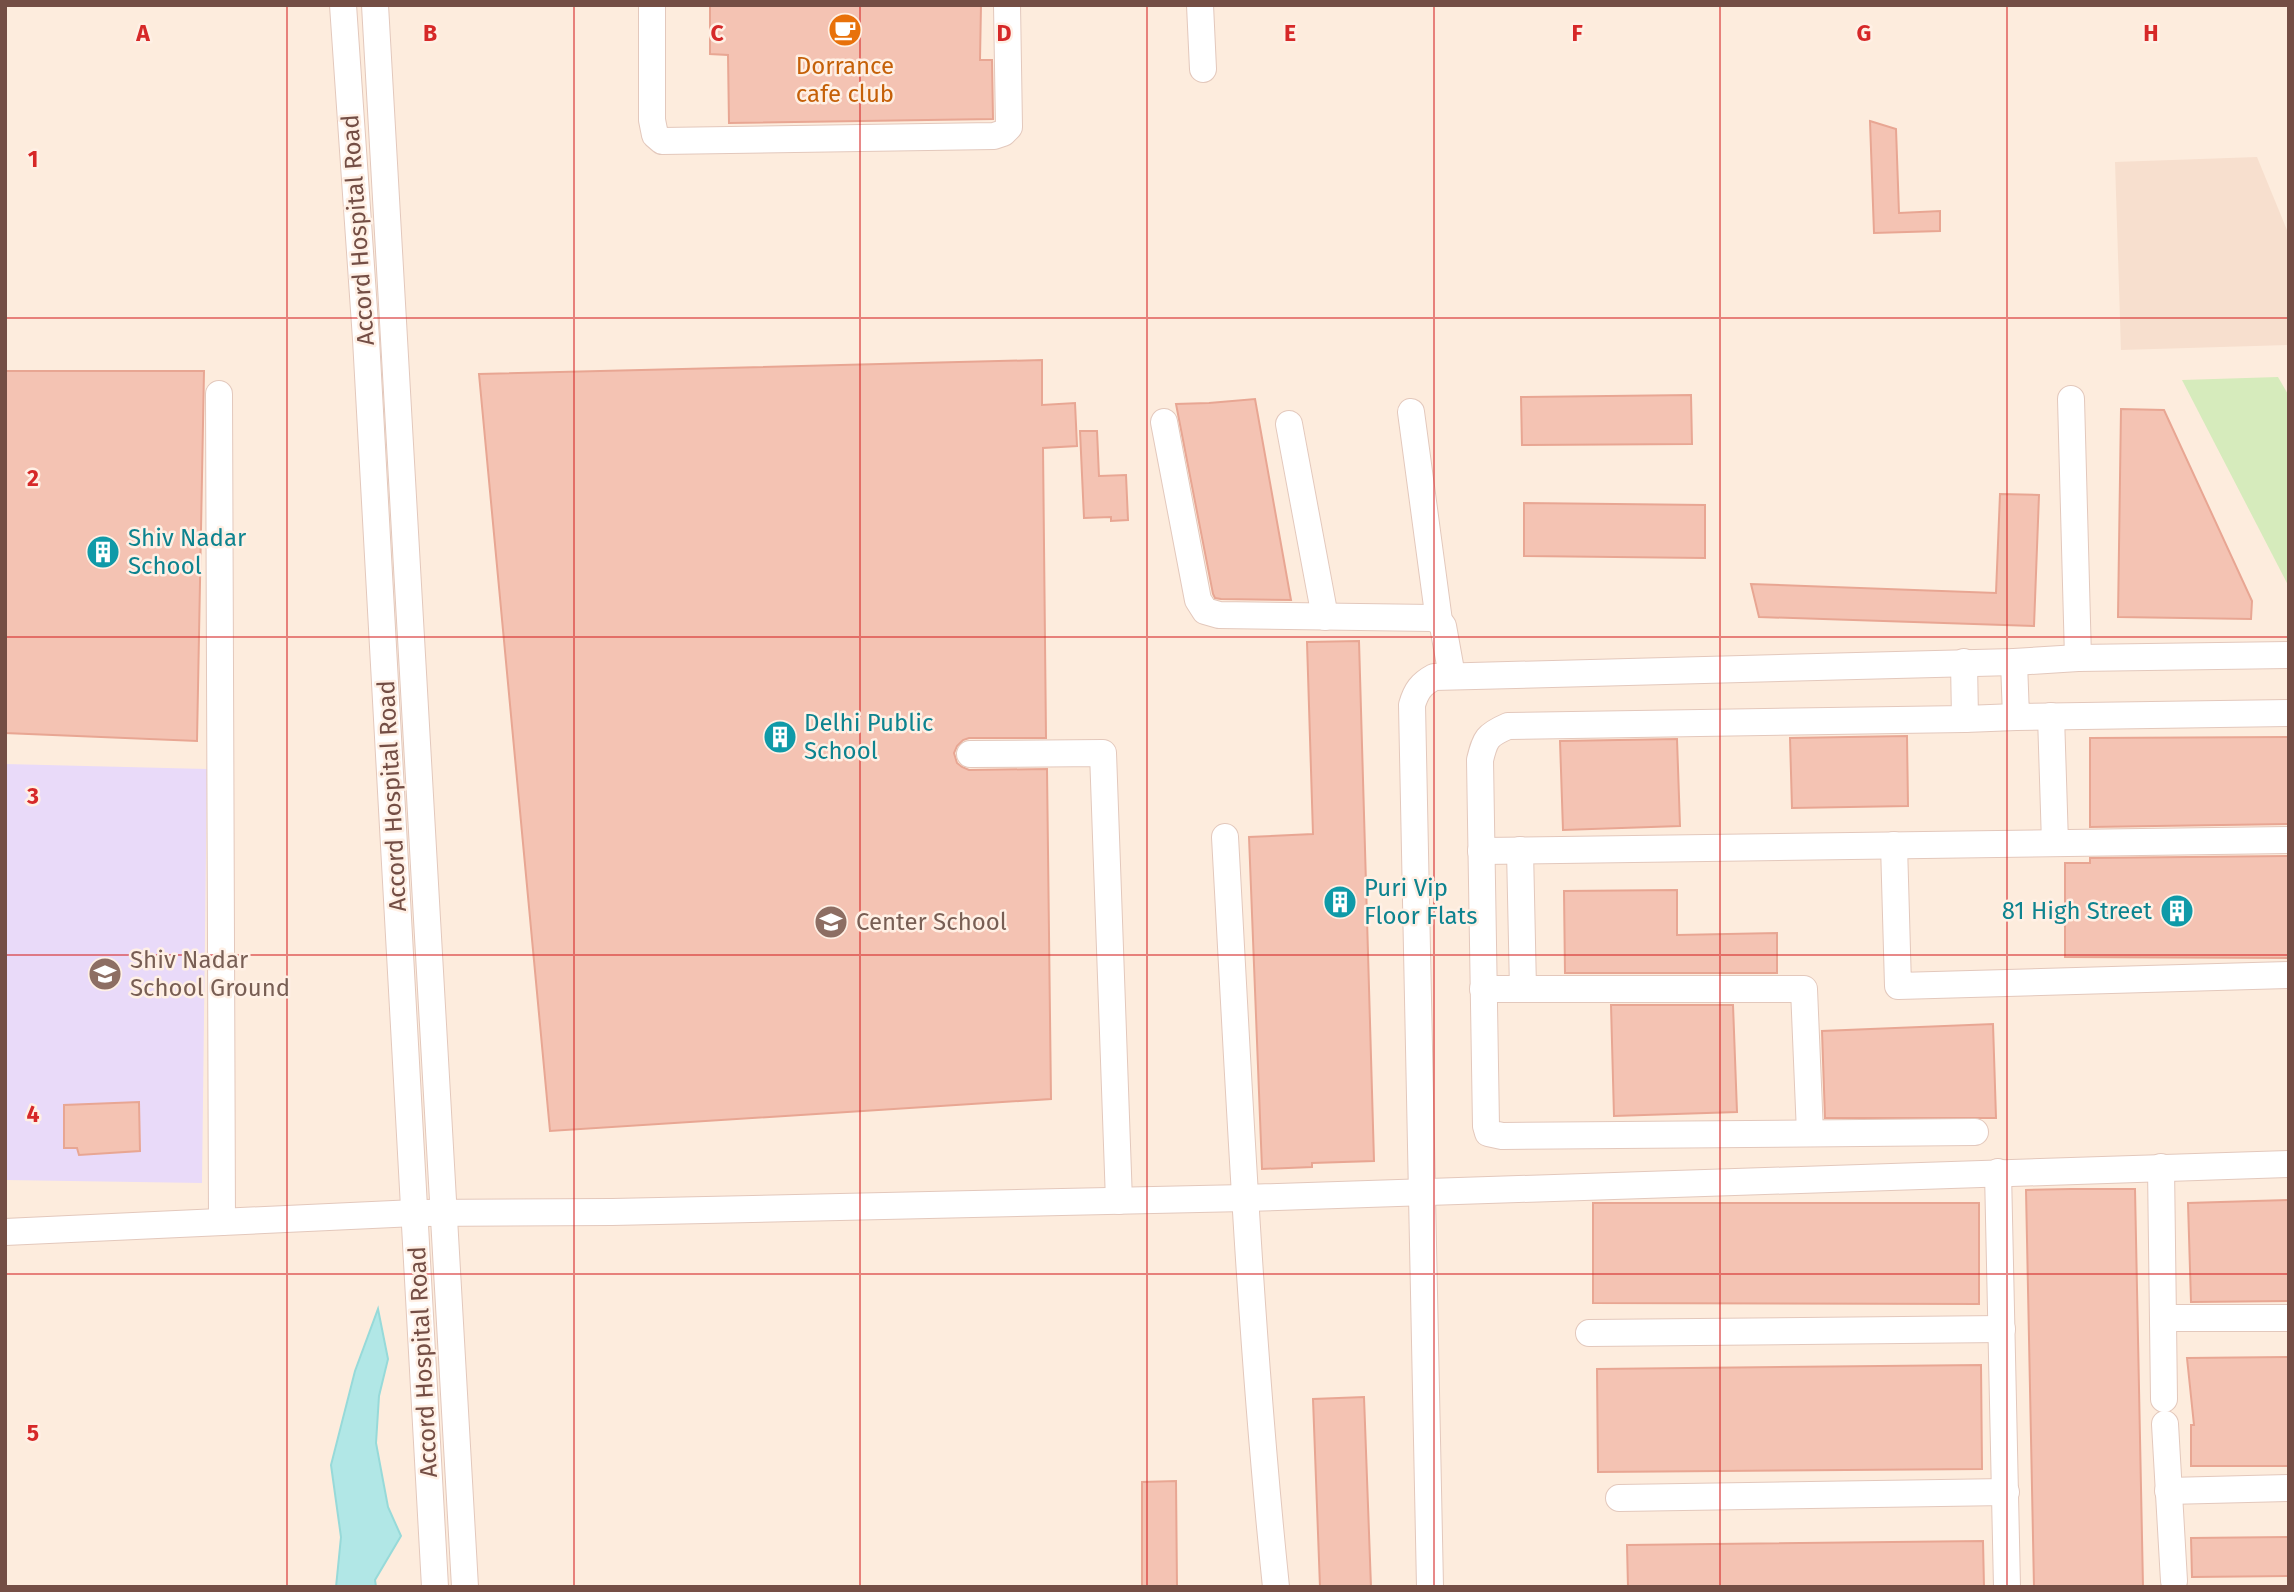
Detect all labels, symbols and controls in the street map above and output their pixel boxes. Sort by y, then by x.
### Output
cafe icon: Dorrance cafe club [826,11,864,49]
text: A [135,19,150,47]
text: B [423,19,437,47]
text: C [710,19,724,47]
text: D [997,19,1012,47]
text: E [1284,19,1296,47]
text: F [1571,19,1583,47]
text: G [1857,19,1871,47]
text: H [2143,19,2159,47]
place label: Dorrance cafe club [796,52,894,108]
street label: Accord Hospital Road [336,113,380,347]
text: 1 [28,145,38,173]
text: 2 [27,464,39,492]
place label: Shiv Nadar School [128,524,247,580]
building icon: Shiv Nadar School [84,533,122,571]
street label: Accord Hospital Road [372,680,412,912]
place label: Delhi Public School [804,709,934,765]
building icon: Delhi Public School [761,718,799,756]
text: 3 [26,782,39,810]
place label: Puri Vip Floor Flats [1364,874,1478,930]
building icon: Puri Vip Floor Flats [1321,883,1359,921]
building icon: 81 High Street [2158,892,2196,930]
place label: 81 High Street [2002,897,2152,925]
school or university icon: Center School [812,903,850,941]
place label: Center School [856,908,1007,936]
place label: Shiv Nadar School Ground [130,946,290,1002]
school or university icon: Shiv Nadar School Ground [86,955,124,993]
text: 4 [27,1100,40,1128]
street label: Accord Hospital Road [403,1246,443,1478]
text: 5 [27,1419,39,1447]

